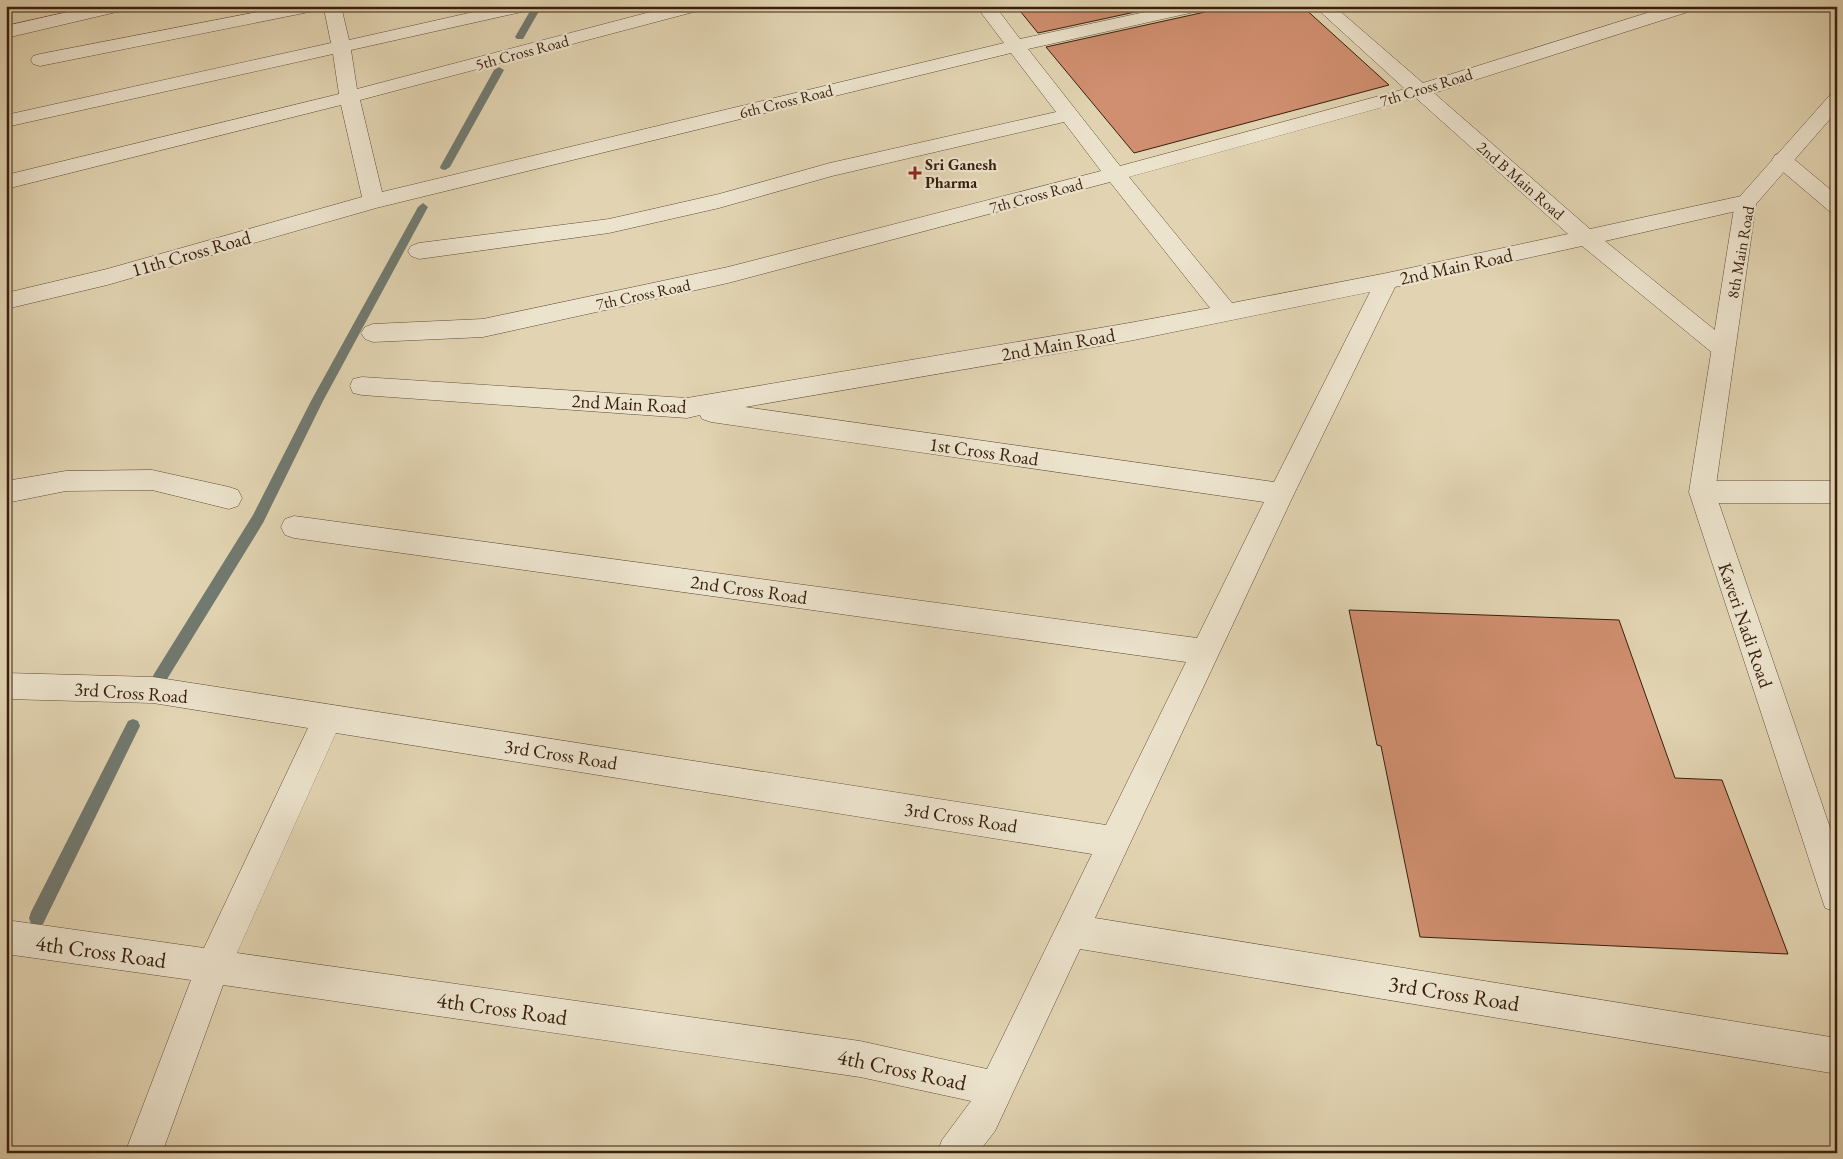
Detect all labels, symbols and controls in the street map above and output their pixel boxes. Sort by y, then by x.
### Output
street label: 5th Cross Road [473,30,572,75]
street label: 7th Cross Road [1377,63,1476,112]
street label: 6th Cross Road [737,79,836,123]
street label: 2nd B Main Road [1472,137,1570,225]
place label: Sri Ganesh Pharma [925,154,997,193]
marker: Sri Ganesh Pharma [909,167,921,179]
street label: 7th Cross Road [987,173,1086,218]
street label: 8th Main Road [1722,203,1759,300]
street label: 11th Cross Road [129,224,254,282]
street label: 2nd Main Road [1397,242,1515,291]
street label: 7th Cross Road [594,274,693,315]
street label: 2nd Main Road [999,322,1117,367]
street label: 2nd Main Road [571,388,688,419]
street label: 1st Cross Road [928,431,1041,472]
street label: Kaveri Nadi Road [1712,559,1779,691]
street label: 2nd Cross Road [689,569,809,610]
street label: 3rd Cross Road [73,676,189,709]
street label: 3rd Cross Road [503,733,620,776]
street label: 3rd Cross Road [903,796,1020,839]
street label: 4th Cross Road [34,928,169,975]
street label: 3rd Cross Road [1386,969,1522,1018]
street label: 4th Cross Road [435,985,570,1032]
street label: 4th Cross Road [834,1042,970,1098]

